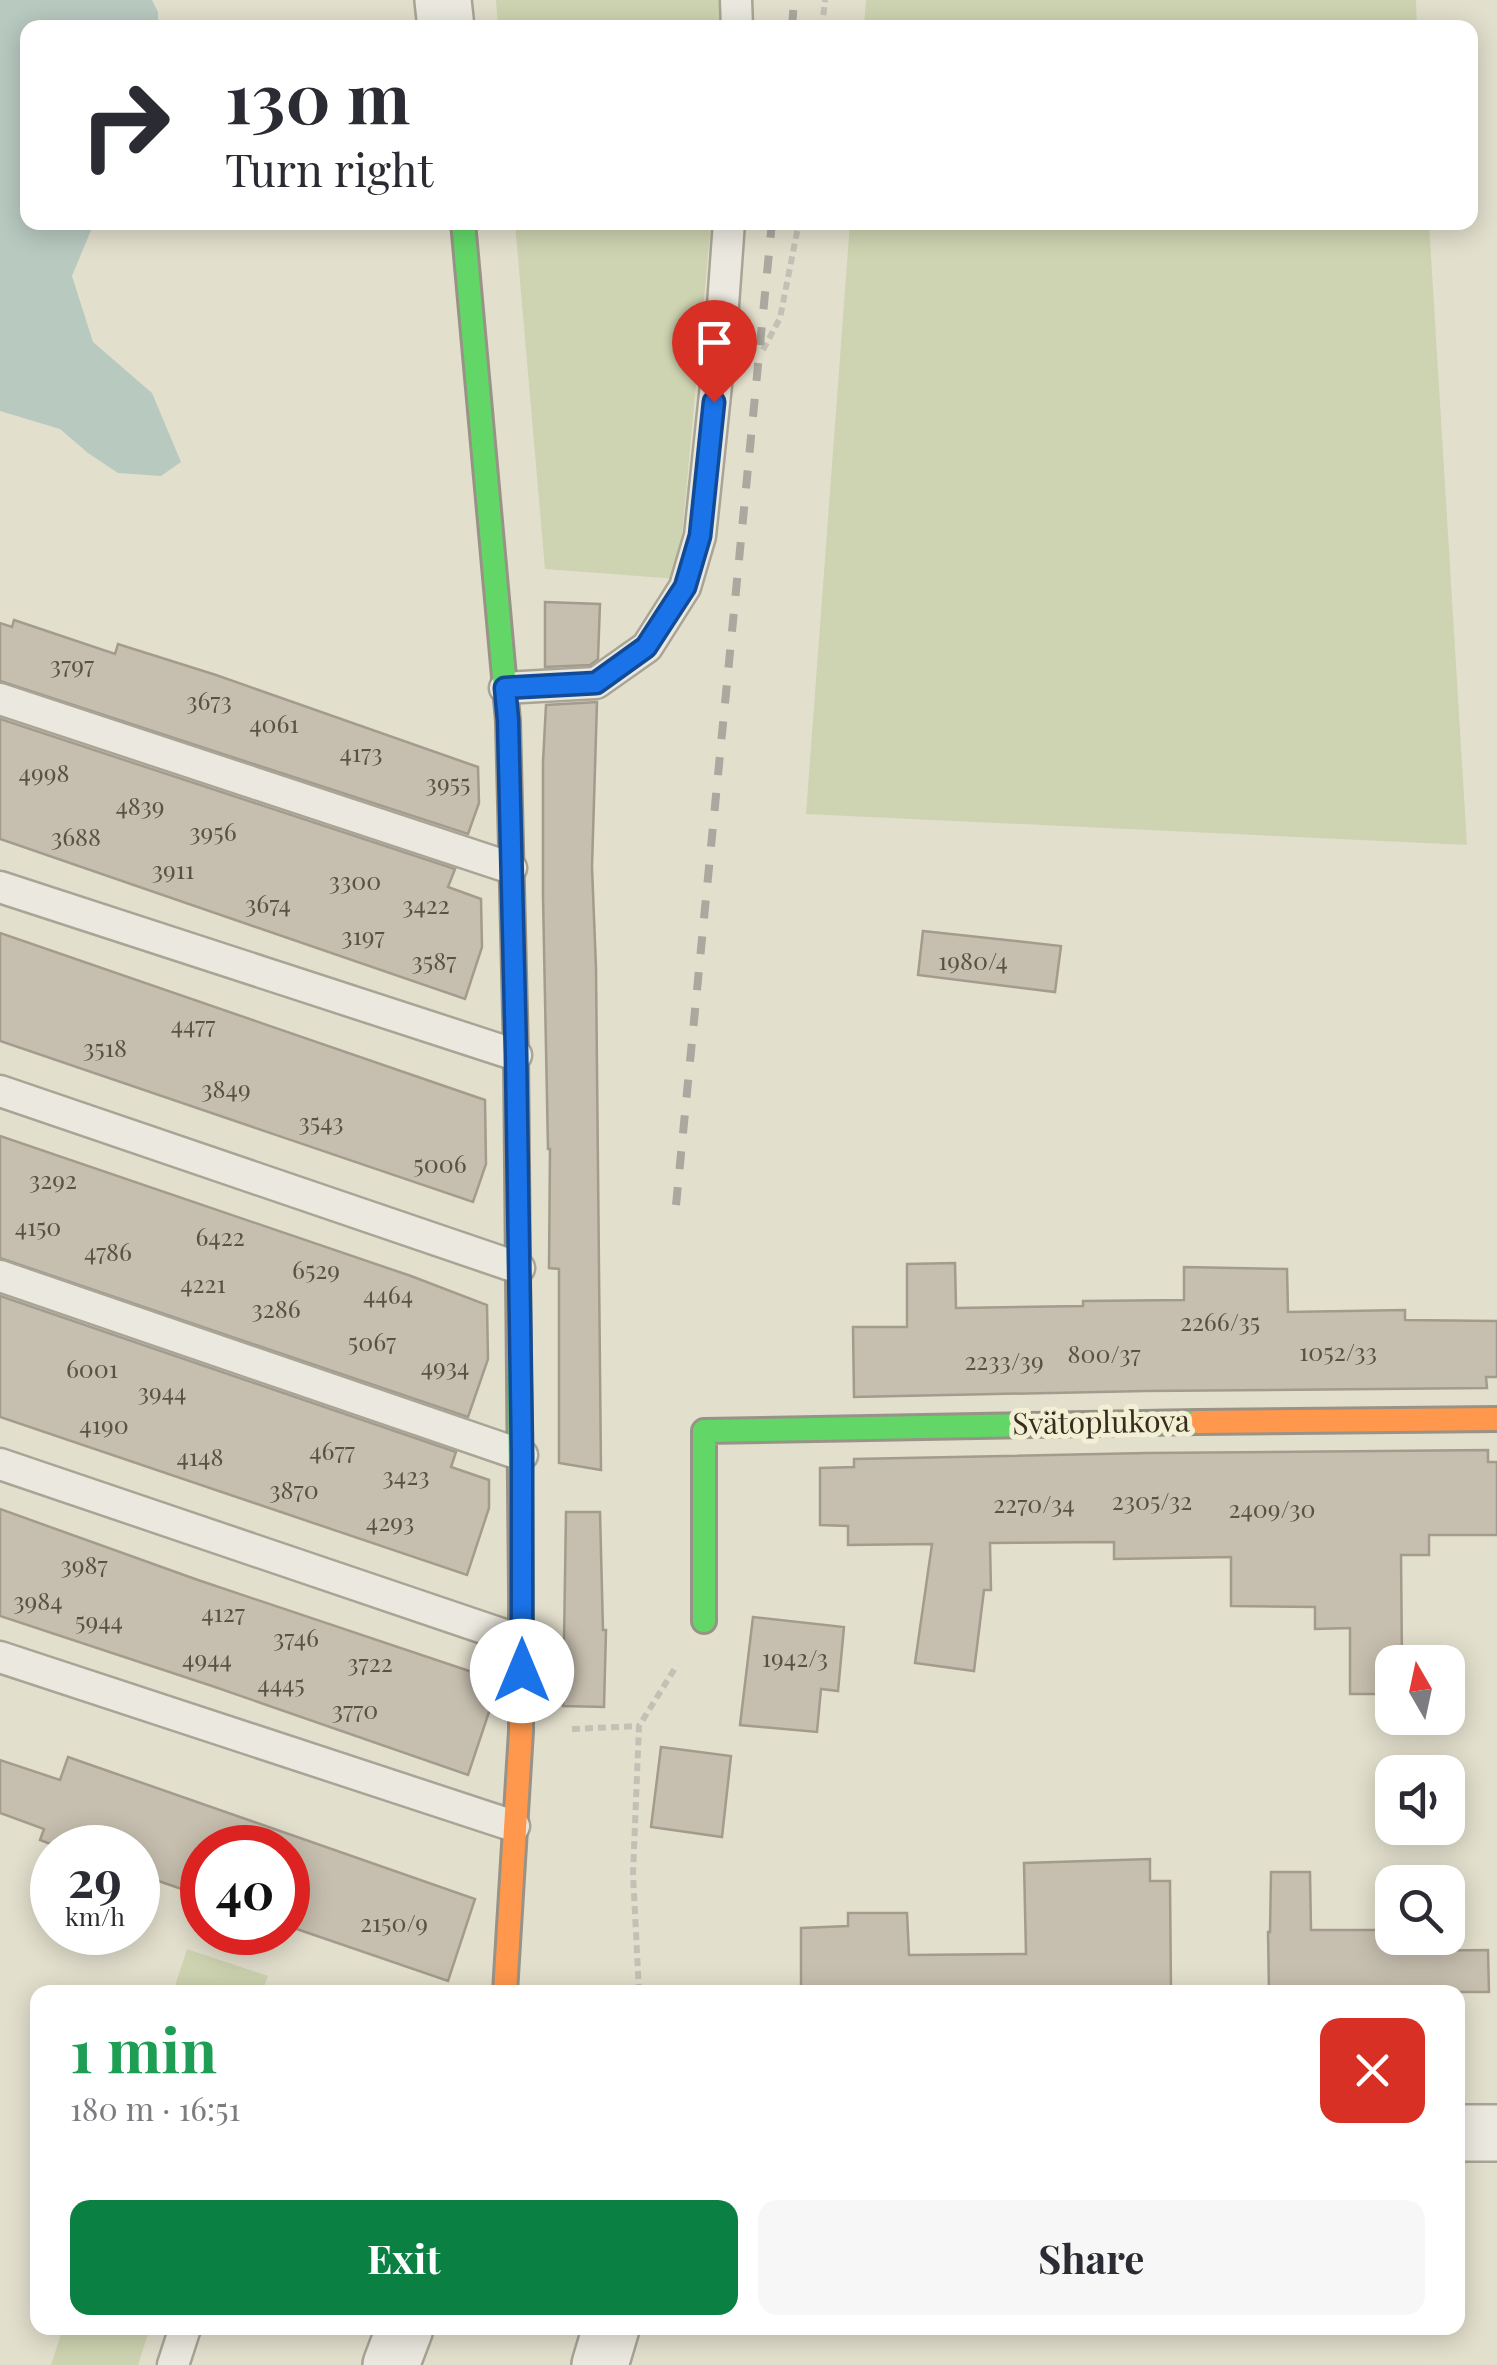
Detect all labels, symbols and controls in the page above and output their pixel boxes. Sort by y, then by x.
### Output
text: 130 m [225,48,410,142]
icon: right [60,60,190,190]
text: Turn right [225,138,433,198]
pin [672,300,757,403]
icon: arrive [687,315,742,370]
house number: 3797 [50,647,94,680]
house number: 3673 [186,683,232,716]
house number: 4061 [249,706,299,739]
house number: 4173 [339,735,383,768]
house number: 4998 [19,755,69,788]
house number: 3955 [426,765,470,798]
house number: 4839 [115,788,165,821]
house number: 3956 [189,814,237,847]
house number: 3688 [51,819,101,852]
house number: 3911 [152,852,194,885]
house number: 3300 [329,863,381,896]
house number: 3674 [245,886,291,919]
house number: 3422 [402,887,450,920]
house number: 3197 [341,918,385,951]
house number: 3587 [412,943,456,976]
house number: 1980/4 [938,943,1008,976]
house number: 4477 [171,1007,215,1040]
house number: 3518 [83,1030,127,1063]
house number: 3849 [201,1071,251,1104]
house number: 3543 [299,1104,343,1137]
house number: 5006 [413,1146,467,1179]
house number: 3292 [29,1162,77,1195]
house number: 4150 [15,1209,61,1242]
house number: 6422 [195,1219,245,1252]
house number: 4786 [84,1234,132,1267]
house number: 6529 [292,1252,340,1285]
house number: 4221 [180,1266,226,1299]
house number: 4464 [363,1277,413,1310]
house number: 3286 [251,1291,301,1324]
house number: 2266/35 [1180,1304,1260,1337]
house number: 5067 [348,1324,396,1357]
house number: 1052/33 [1299,1334,1377,1367]
house number: 800/37 [1067,1336,1141,1369]
house number: 2233/39 [964,1343,1044,1376]
house number: 4934 [421,1349,469,1382]
house number: 6001 [66,1351,118,1384]
house number: 3944 [138,1374,186,1407]
street label: Svätoplukova [1012,1399,1190,1443]
house number: 4190 [79,1407,129,1440]
house number: 4677 [309,1433,355,1466]
house number: 4148 [177,1439,223,1472]
house number: 3423 [383,1458,429,1491]
house number: 3870 [269,1472,319,1505]
house number: 2305/32 [1112,1483,1192,1516]
house number: 2270/34 [993,1486,1075,1519]
house number: 2409/30 [1228,1491,1316,1524]
house number: 4293 [366,1504,414,1537]
house number: 3987 [60,1547,108,1580]
house number: 3984 [13,1583,63,1616]
house number: 4127 [201,1595,245,1628]
house number: 5944 [75,1603,123,1636]
position arrow [470,1619,574,1723]
house number: 3746 [273,1620,319,1653]
house number: 1942/3 [762,1640,828,1673]
house number: 4944 [182,1641,232,1674]
house number: 3722 [347,1645,393,1678]
north arrow [1375,1645,1465,1735]
map controls [1375,1645,1465,1955]
house number: 4445 [257,1666,305,1699]
house number: 3770 [332,1692,378,1725]
button: sound [1375,1755,1465,1845]
speed limit sign: 40 [180,1825,310,1955]
text: 29 [68,1844,122,1911]
button: search [1375,1865,1465,1955]
text: km/h [65,1899,125,1932]
house number: 2150/9 [360,1905,428,1938]
text: 1 min [70,2008,217,2088]
button: close [1320,2018,1425,2123]
text: 180 m · 16:51 [70,2086,240,2129]
button: Exit [70,2200,738,2315]
button: Share [758,2200,1425,2315]

